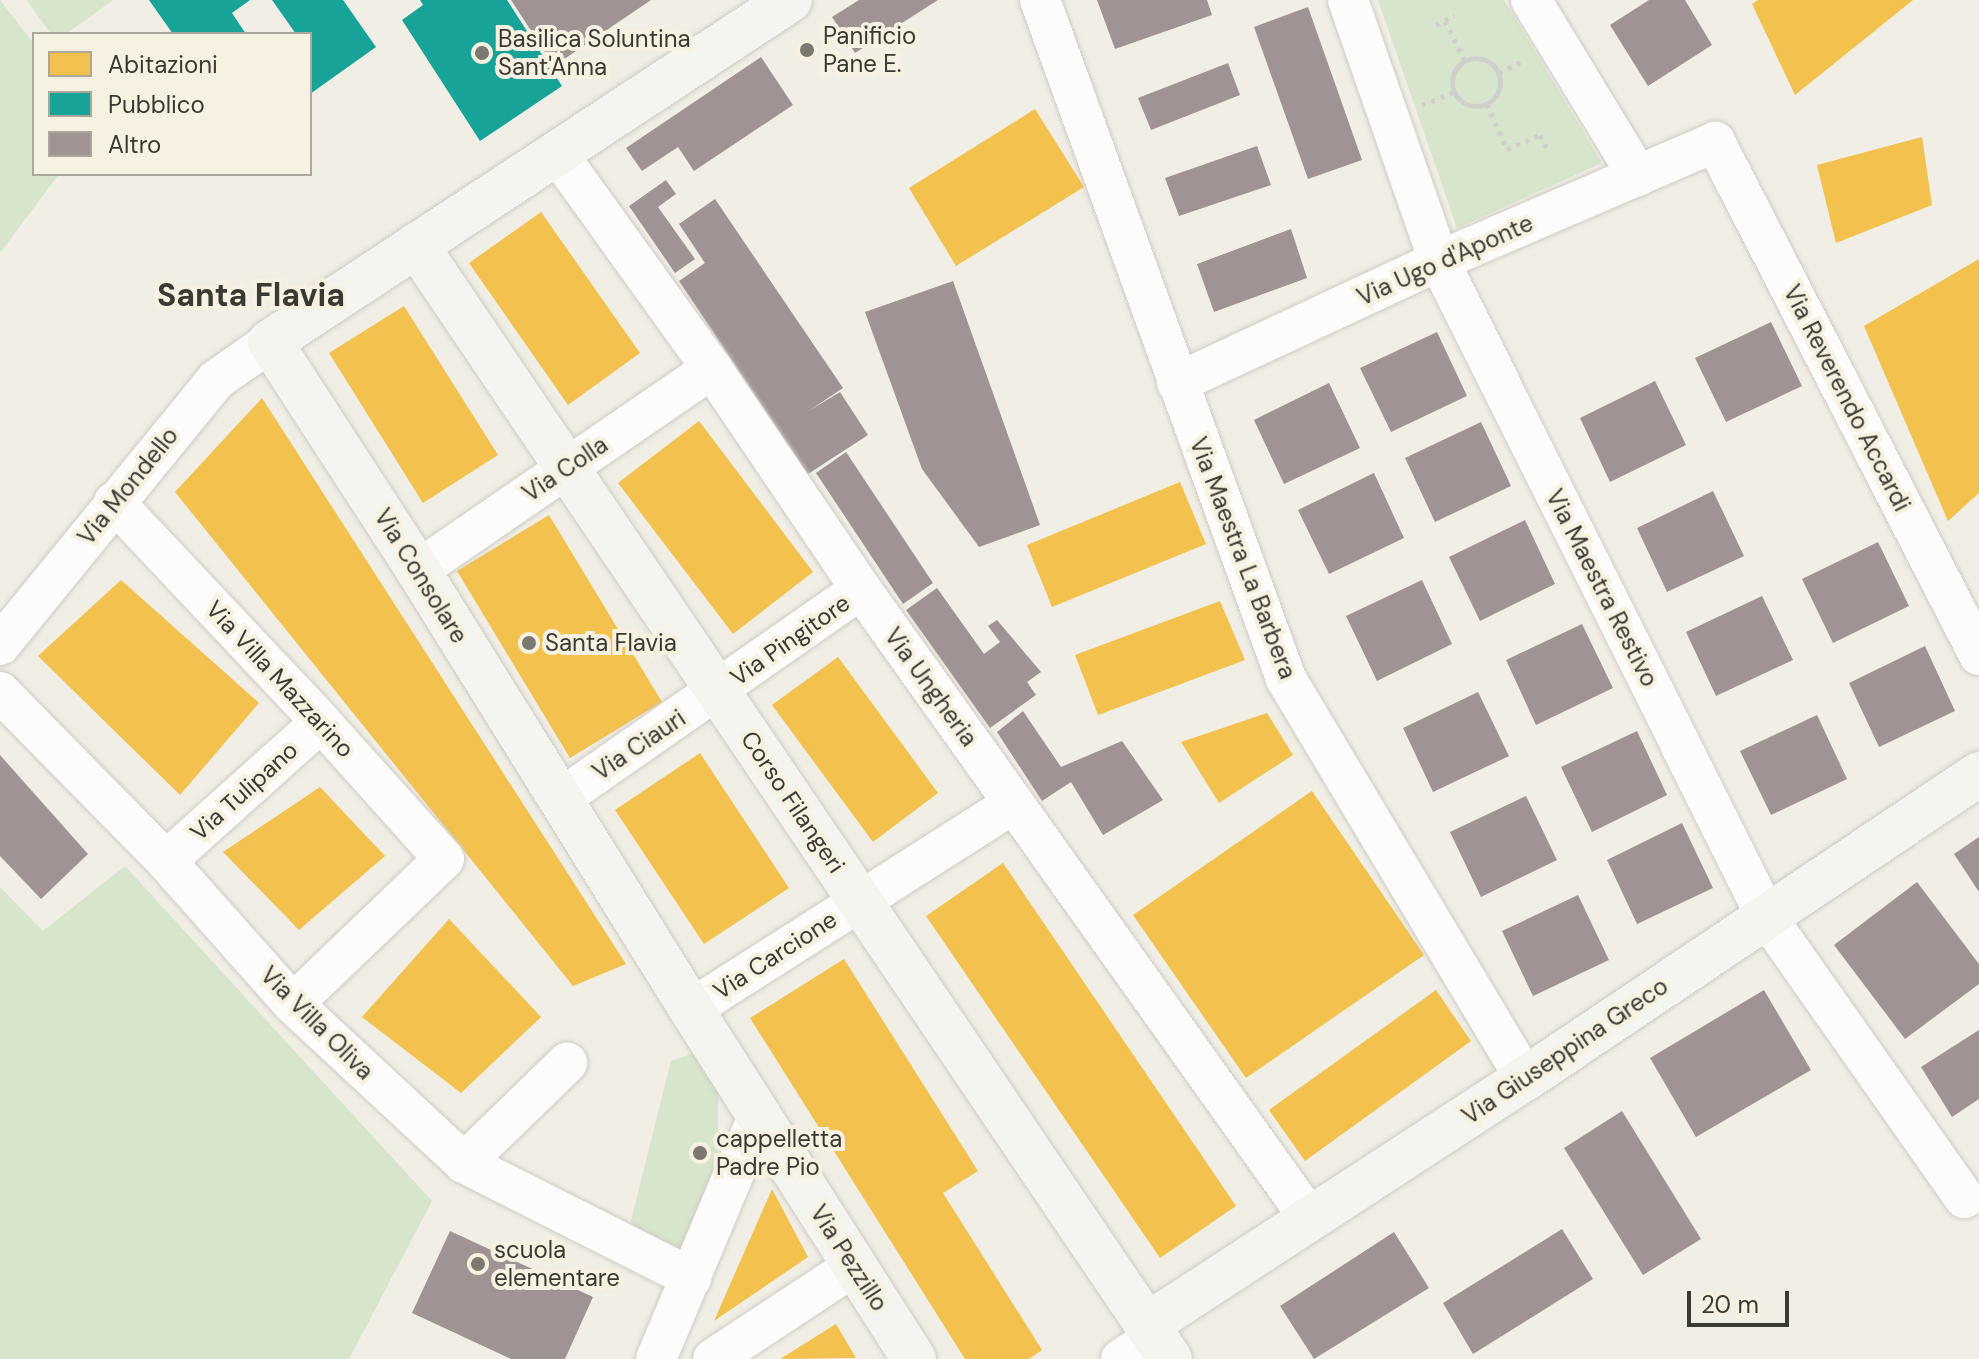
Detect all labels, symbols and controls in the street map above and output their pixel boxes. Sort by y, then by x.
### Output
place label: Panificio Pane E. [823,22,916,78]
place label: Basilica Soluntina Sant'Anna [498,25,691,81]
legend [32,32,312,176]
marker: Panificio Pane E. [798,41,816,59]
marker: Basilica Soluntina Sant'Anna [473,44,491,62]
text: Abitazioni [108,49,218,80]
text: Pubblico [108,89,205,120]
text: Altro [108,129,161,160]
street label: Via Ugo d'Aponte [1353,208,1537,312]
district label: Santa Flavia [157,276,345,314]
street label: Via Reverendo Accardi [1777,280,1917,516]
street label: Via Mondello [72,421,184,551]
street label: Via Colla [517,430,613,508]
street label: Via Maestra La Barbera [1184,433,1302,683]
street label: Via Maestra Restivo [1540,485,1664,691]
street label: Via Consolare [368,503,474,649]
street label: Via Pingitore [725,588,855,692]
street label: Via Villa Mazzarino [200,595,360,763]
street label: Via Ungheria [878,622,984,752]
place label: Santa Flavia [545,629,677,657]
marker: Santa Flavia [520,634,538,652]
street label: Via Ciauri [587,704,691,786]
street label: Corso Filangeri [735,726,851,878]
street label: Via Tulipano [184,735,304,847]
street label: Via Carcione [708,905,842,1005]
street label: Via Villa Oliva [254,960,380,1086]
street label: Via Giuseppina Greco [1457,971,1673,1131]
place label: cappelletta Padre Pio [716,1125,842,1181]
marker: cappelletta Padre Pio [691,1144,709,1162]
street label: Via Pezzillo [804,1200,894,1316]
place label: scuola elementare [494,1236,620,1292]
marker: scuola elementare [469,1255,487,1273]
scale bar [1691,1275,1793,1325]
text: 20 m [1701,1289,1759,1320]

